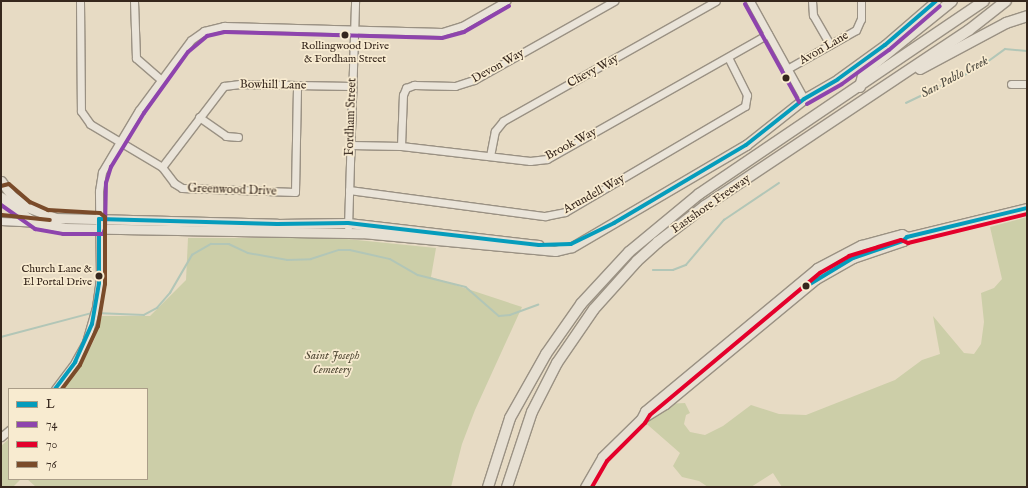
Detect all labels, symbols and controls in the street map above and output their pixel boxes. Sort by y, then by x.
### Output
street label: Avon Lane [797,28,851,68]
marker: Rollingwood Drive & Fordham Street [340,30,350,40]
place label: Rollingwood Drive & Fordham Street [301,40,389,66]
street label: Devon Way [469,46,527,86]
street label: Chevy Way [565,51,621,91]
water label: San Pablo Creek [919,54,991,102]
unlabelled marker [781,73,791,83]
street label: Bowhill Lane [240,77,306,93]
street label: Fordham Street [342,78,360,156]
street label: Brook Way [543,125,599,163]
street label: Arundell Way [561,171,627,217]
street label: Eastshore Freeway [669,171,753,237]
street label: Greenwood Drive [187,181,277,199]
place label: Church Lane & El Portal Drive [21,263,92,289]
marker: Church Lane & El Portal Drive [94,271,104,281]
unlabelled marker [801,281,811,291]
park label: Saint Joseph Cemetery [304,349,360,377]
legend [8,388,148,480]
text: L [46,397,55,412]
text: 74 [46,417,57,432]
text: 70 [46,437,58,452]
text: 76 [46,457,57,472]

